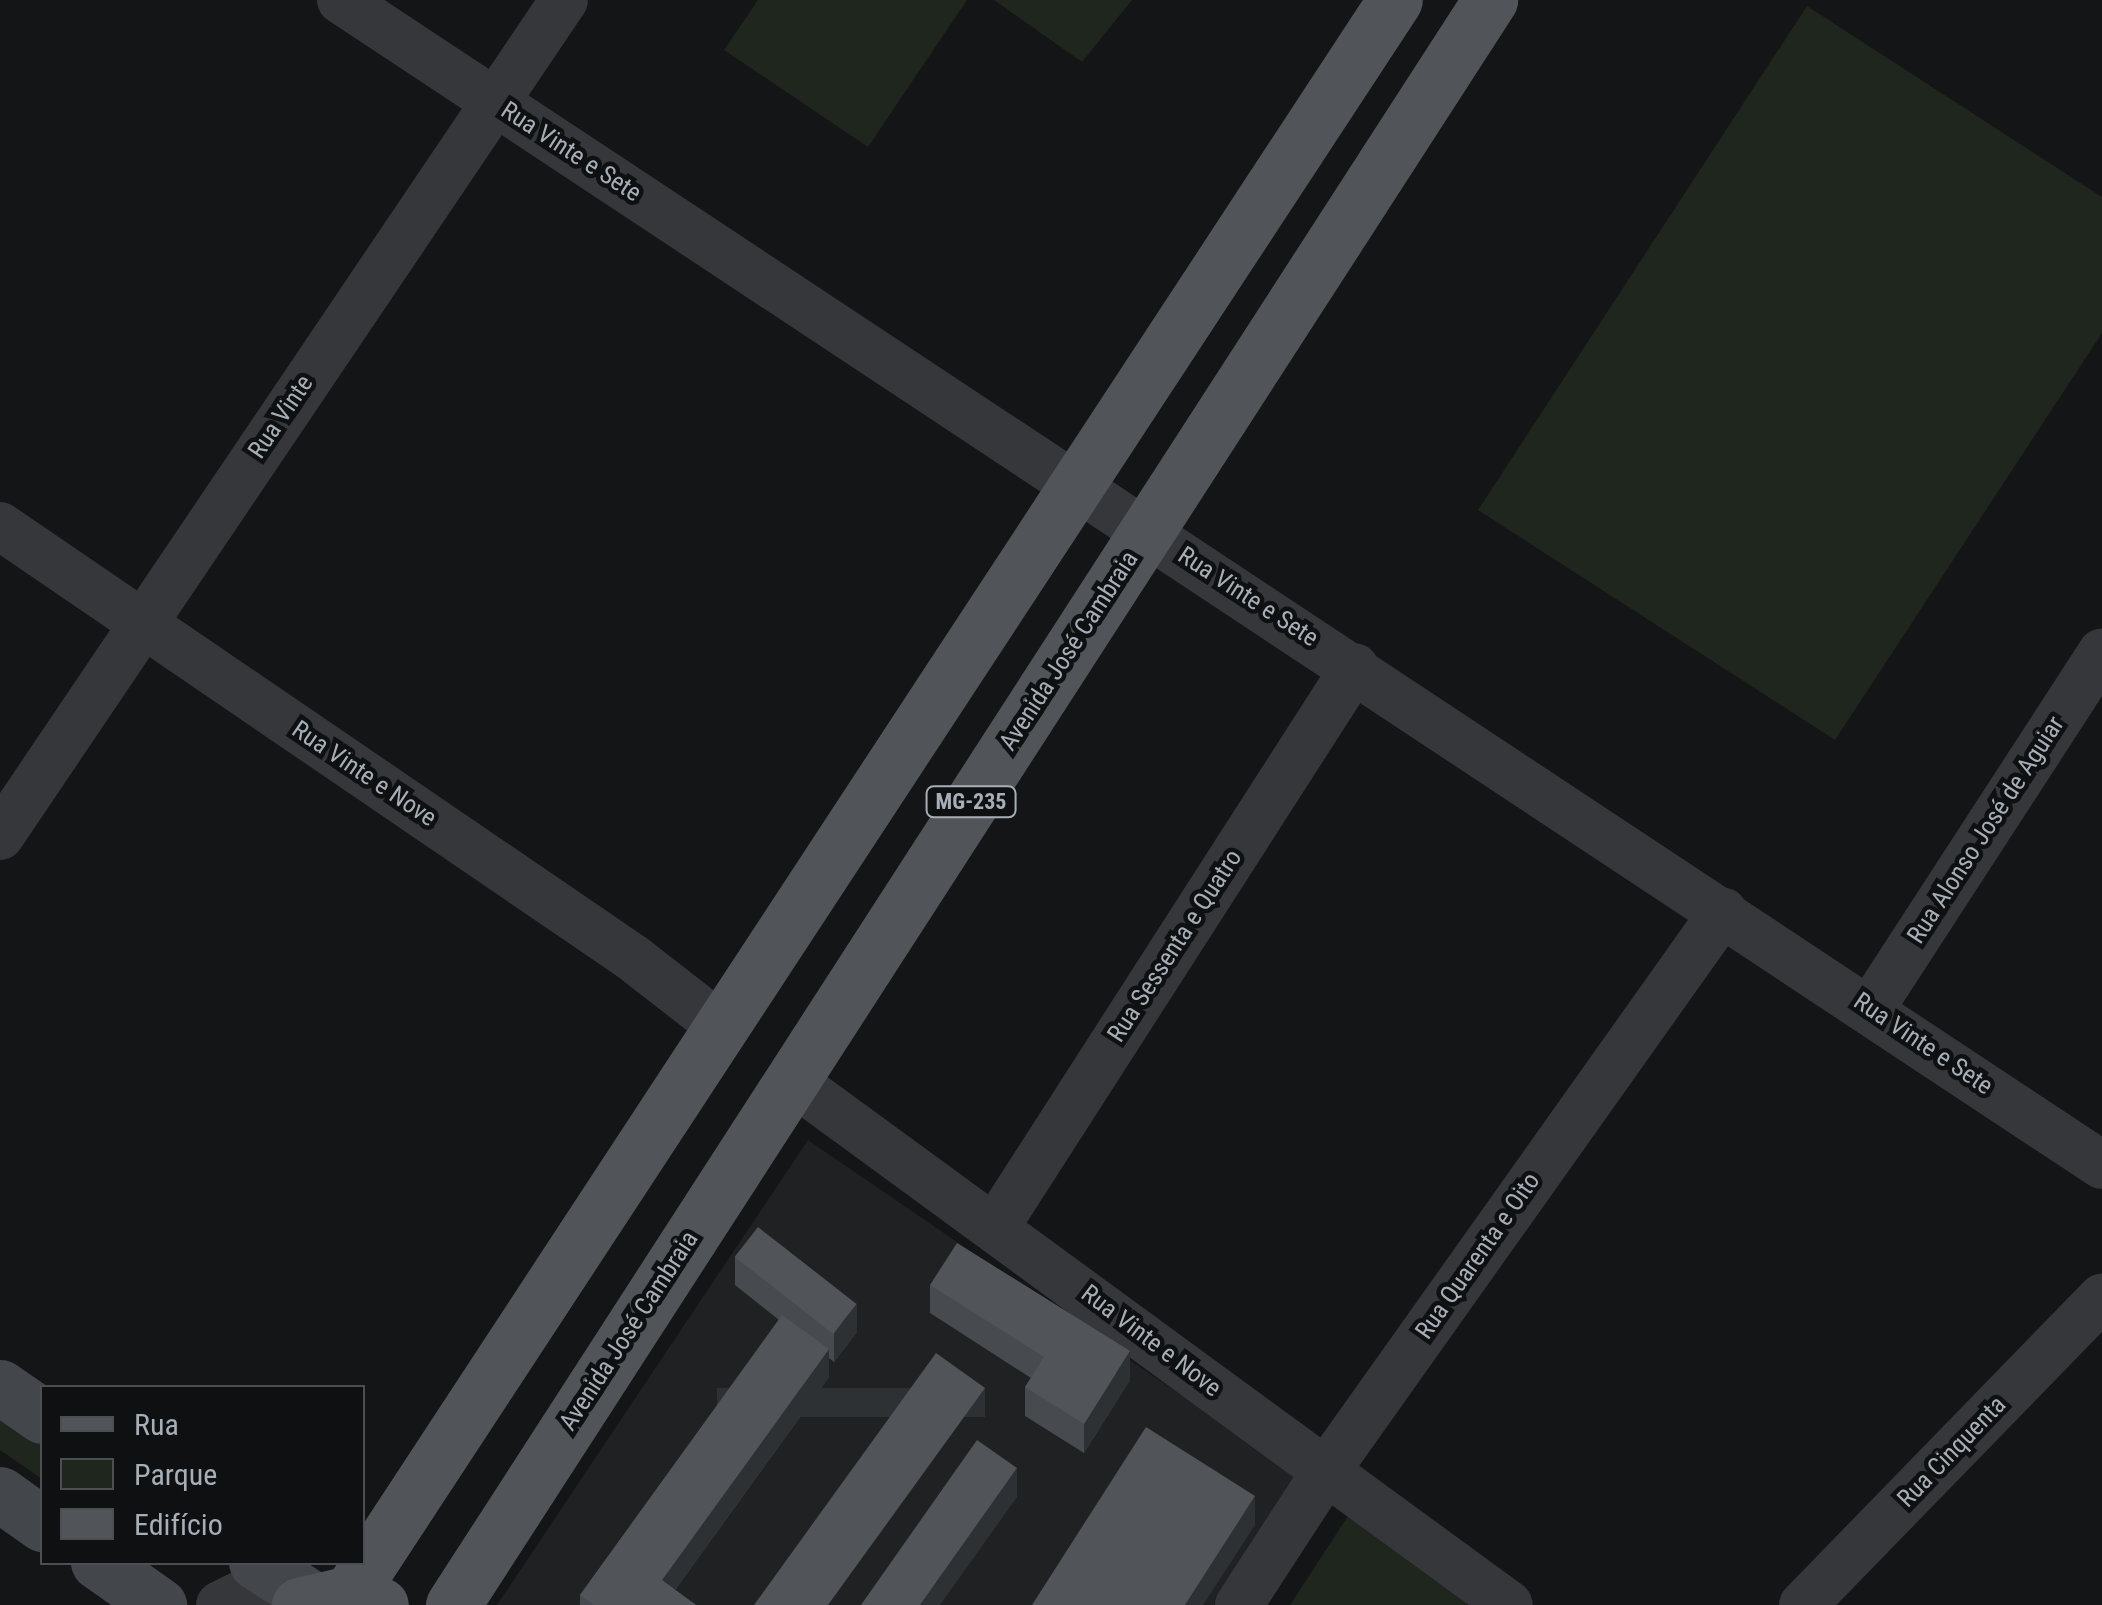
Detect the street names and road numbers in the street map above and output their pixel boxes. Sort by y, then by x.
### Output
street label: Rua Vinte e Sete [495,96,647,208]
street label: Rua Vinte [242,370,320,464]
street label: Rua Vinte e Sete [1172,541,1324,653]
street label: Avenida José Cambraia [993,546,1145,756]
street label: Rua Alonso José de Aguiar [1901,711,2071,949]
street label: Rua Vinte e Nove [286,715,442,833]
road number: MG-235 [924,785,1018,819]
street label: Rua Sessenta e Quatro [1102,844,1248,1048]
street label: Rua Vinte e Sete [1848,987,1998,1101]
street label: Rua Quarenta e Oito [1409,1167,1547,1345]
street label: Avenida José Cambraia [553,1226,705,1436]
street label: Rua Vinte e Nove [1075,1279,1227,1403]
street label: Rua Cinquenta [1892,1390,2012,1514]

